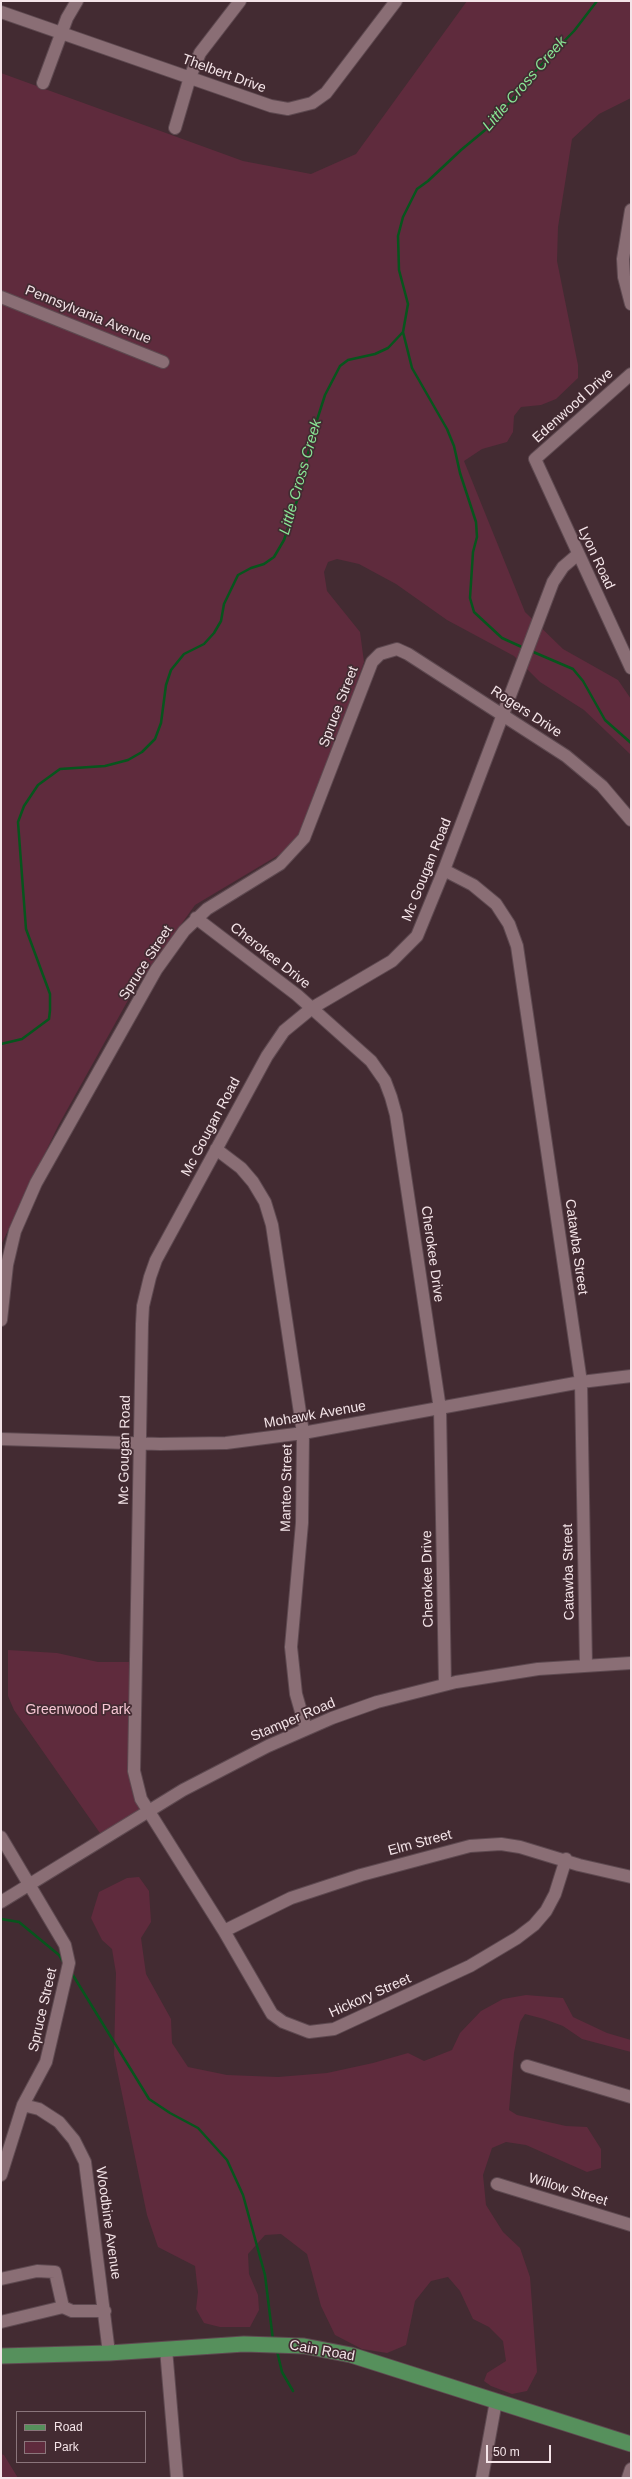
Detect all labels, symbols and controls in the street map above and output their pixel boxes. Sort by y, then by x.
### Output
water label: Little Cross Creek [479,33,571,135]
street label: Thelbert Drive [180,51,268,97]
street label: Pennsylvania Avenue [23,282,153,348]
street label: Edenwood Drive [529,365,617,447]
water label: Little Cross Creek [276,417,326,537]
street label: Lyon Road [574,524,618,592]
street label: Spruce Street [316,664,362,750]
street label: Rogers Drive [487,683,565,741]
street label: Mc Gougan Road [399,816,455,924]
street label: Cherokee Drive [227,919,313,993]
street label: Spruce Street [116,923,176,1003]
street label: Mc Gougan Road [178,1075,244,1179]
street label: Catawba Street [561,1198,591,1296]
street label: Cherokee Drive [417,1205,447,1303]
street label: Mc Gougan Road [116,1395,134,1505]
street label: Mohawk Avenue [263,1398,367,1432]
street label: Manteo Street [278,1444,296,1532]
street label: Catawba Street [560,1524,578,1620]
street label: Cherokee Drive [419,1530,437,1628]
street label: Stamper Road [248,1695,338,1745]
park label: Greenwood Park [25,1702,131,1718]
street label: Elm Street [386,1826,454,1860]
street label: Spruce Street [25,1966,61,2054]
street label: Hickory Street [326,1970,414,2022]
street label: Woodbine Avenue [92,2165,124,2281]
street label: Willow Street [526,2170,610,2210]
street label: Cain Road [288,2337,356,2365]
legend [16,2411,146,2463]
text: Road [54,2420,83,2434]
scale bar [488,2437,553,2463]
text: Park [54,2440,79,2454]
text: 50 m [493,2445,520,2459]

